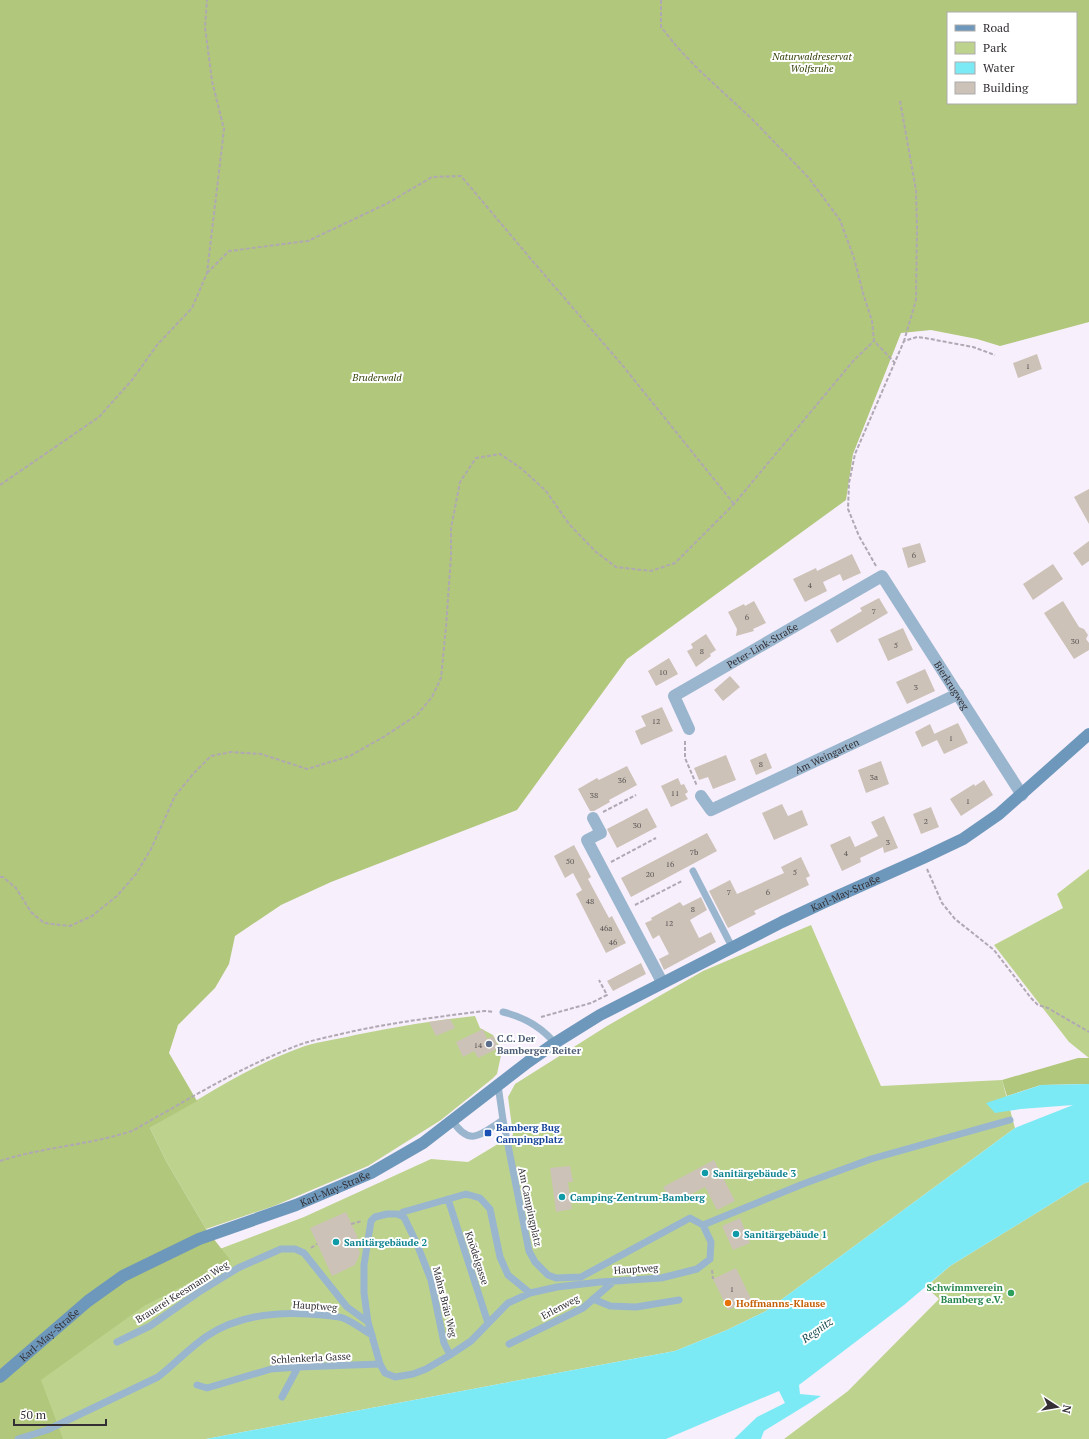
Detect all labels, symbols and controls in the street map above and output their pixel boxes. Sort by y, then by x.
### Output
legend [947,12,1077,104]
text: Road [983,20,1010,35]
text: Park [983,40,1008,55]
park label: Naturwaldreservat Wolfsruhe [771,50,852,75]
text: Water [983,60,1015,75]
text: Building [983,80,1029,95]
house number: 1 [1026,361,1030,371]
park label: Bruderwald [351,371,402,384]
house number: 6 [912,550,917,560]
house number: 4 [808,580,813,590]
house number: 7 [872,606,876,616]
house number: 6 [745,612,750,622]
street label: Peter-Link-Straße [724,619,800,671]
house number: 30 [1071,636,1079,646]
house number: 5 [894,640,898,650]
house number: 8 [700,646,704,656]
street label: Bierkrugweg [931,658,973,713]
house number: 10 [659,667,667,677]
house number: 3 [914,682,918,692]
house number: 12 [652,716,660,726]
house number: 1 [949,733,953,743]
street label: Am Weingarten [792,735,861,776]
house number: 8 [759,759,763,769]
house number: 3a [870,772,878,782]
house number: 36 [618,775,627,785]
house number: 11 [671,788,679,798]
house number: 38 [590,790,598,800]
house number: 1 [966,796,970,806]
house number: 2 [924,816,928,826]
house number: 30 [633,820,641,830]
house number: 3 [886,837,890,847]
house number: 7b [690,847,699,857]
house number: 4 [844,848,849,858]
house number: 50 [566,856,574,866]
house number: 16 [666,859,675,869]
house number: 5 [793,867,797,877]
house number: 20 [646,869,654,879]
street label: Karl-May-Straße [809,871,882,914]
house number: 7 [727,887,731,897]
house number: 6 [766,887,771,897]
house number: 48 [586,896,594,906]
house number: 8 [691,904,695,914]
house number: 12 [665,918,673,928]
house number: 46a [600,923,612,933]
house number: 46 [609,937,618,947]
place label: C.C. Der Bamberger Reiter [497,1032,582,1057]
marker: C.C. Der Bamberger Reiter [484,1039,494,1049]
house number: 14 [474,1040,483,1050]
place label: Bamberg Bug Campingplatz [496,1121,563,1146]
marker: Bamberg Bug Campingplatz [483,1128,493,1138]
street label: Am Campingplatz [515,1166,545,1248]
place label: Sanitärgebäude 3 [713,1167,797,1180]
street label: Karl-May-Straße [298,1168,372,1209]
marker: Sanitärgebäude 3 [700,1168,710,1178]
place label: Camping-Zentrum-Bamberg [570,1191,705,1204]
marker: Camping-Zentrum-Bamberg [557,1192,567,1202]
place label: Sanitärgebäude 1 [744,1228,827,1241]
marker: Sanitärgebäude 1 [731,1229,741,1239]
street label: Knödelgasse [462,1230,492,1286]
place label: Sanitärgebäude 2 [344,1236,428,1249]
marker: Sanitärgebäude 2 [331,1237,341,1247]
street label: Brauerei Keesmann Weg [133,1258,232,1326]
street label: Hauptweg [613,1261,660,1277]
street label: Mahrs Bräu Weg [430,1265,460,1339]
place label: Schwimmverein Bamberg e.V. [926,1281,1004,1306]
house number: 1 [730,1284,734,1294]
marker: Schwimmverein Bamberg e.V. [1006,1288,1016,1298]
street label: Erlenweg [539,1291,582,1322]
place label: Hoffmanns-Klause [736,1297,826,1310]
street label: Hauptweg [292,1298,339,1314]
marker: Hoffmanns-Klause [723,1298,733,1308]
street label: Karl-May-Straße [17,1305,82,1364]
water label: Regnitz [798,1314,836,1346]
street label: Schlenkerla Gasse [271,1349,351,1367]
north arrow [1037,1387,1077,1427]
scale bar [14,1401,106,1427]
text: N [1059,1404,1074,1415]
text: 50 m [20,1407,47,1422]

